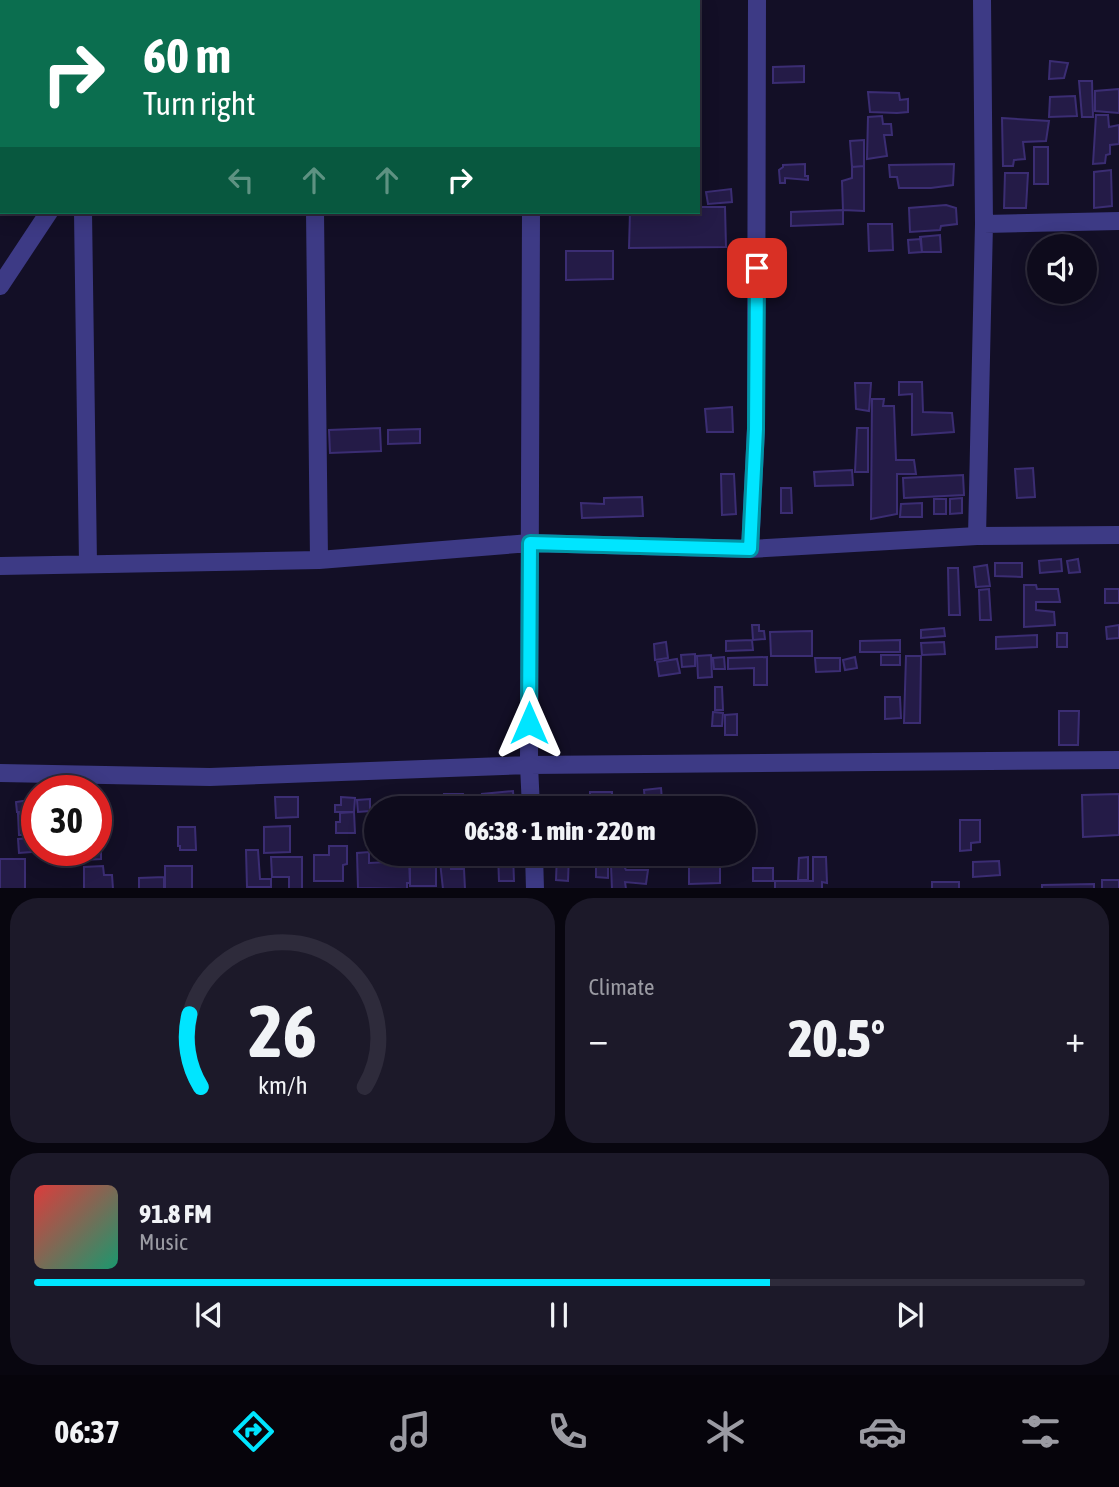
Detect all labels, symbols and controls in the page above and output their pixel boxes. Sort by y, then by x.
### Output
text: 60 m [143,27,231,83]
icon: right [28,28,119,119]
text: Turn right [143,85,256,122]
icon: left [222,161,260,199]
icon: ahead [295,161,333,199]
icon: ahead [368,161,406,199]
icon: right [441,161,479,199]
map controls [1027,234,1097,304]
button: sound [1027,234,1097,304]
pin [727,238,787,298]
icon: arrive [738,249,776,287]
position arrow [492,686,566,760]
speed limit sign: 30 [21,775,112,866]
text: 06:38 · 1 min · 220 m [465,816,655,846]
text: Climate [589,974,654,1000]
text: 26 [248,989,316,1072]
text: 20.5° [788,1008,885,1068]
text: − [589,1017,608,1060]
text: + [1065,1017,1085,1060]
text: km/h [257,1070,307,1098]
text: 91.8 FM [139,1199,212,1229]
text: Music [139,1229,187,1255]
icon: previous [190,1296,228,1334]
icon: pause [540,1296,578,1334]
icon: next [891,1296,929,1334]
icon: directions [229,1407,278,1456]
icon: music [386,1407,435,1456]
icon: phone [543,1407,592,1456]
icon: climate [701,1407,750,1456]
icon: car [858,1407,907,1456]
icon: filters [1016,1407,1065,1456]
text: 06:37 [54,1413,120,1450]

